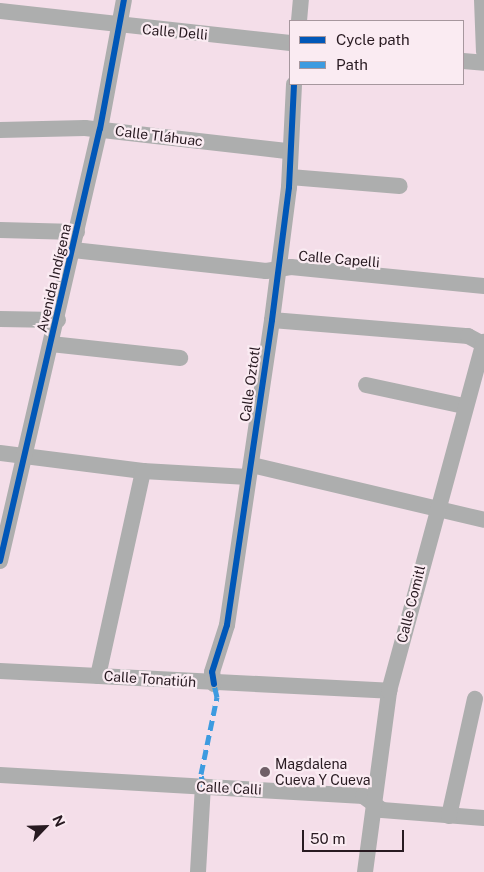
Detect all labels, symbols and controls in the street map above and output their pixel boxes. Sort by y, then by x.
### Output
legend [289,20,464,85]
street label: Calle Delli [141,21,209,43]
text: Cycle path [336,31,410,48]
text: Path [336,56,368,73]
street label: Calle Tláhuac [114,122,204,150]
street label: Avenida Indígena [33,222,75,334]
street label: Calle Capelli [298,247,380,271]
street label: Calle Oztotl [236,345,264,423]
street label: Calle Comitl [393,563,429,645]
street label: Calle Tonatiúh [103,667,197,691]
place label: Magdalena Cueva Y Cueva [275,756,371,789]
marker: Magdalena Cueva Y Cueva [259,766,271,778]
street label: Calle Calli [196,778,262,798]
north arrow [20,802,70,852]
text: N [49,813,68,829]
scale bar [304,820,406,852]
text: 50 m [310,830,345,847]

